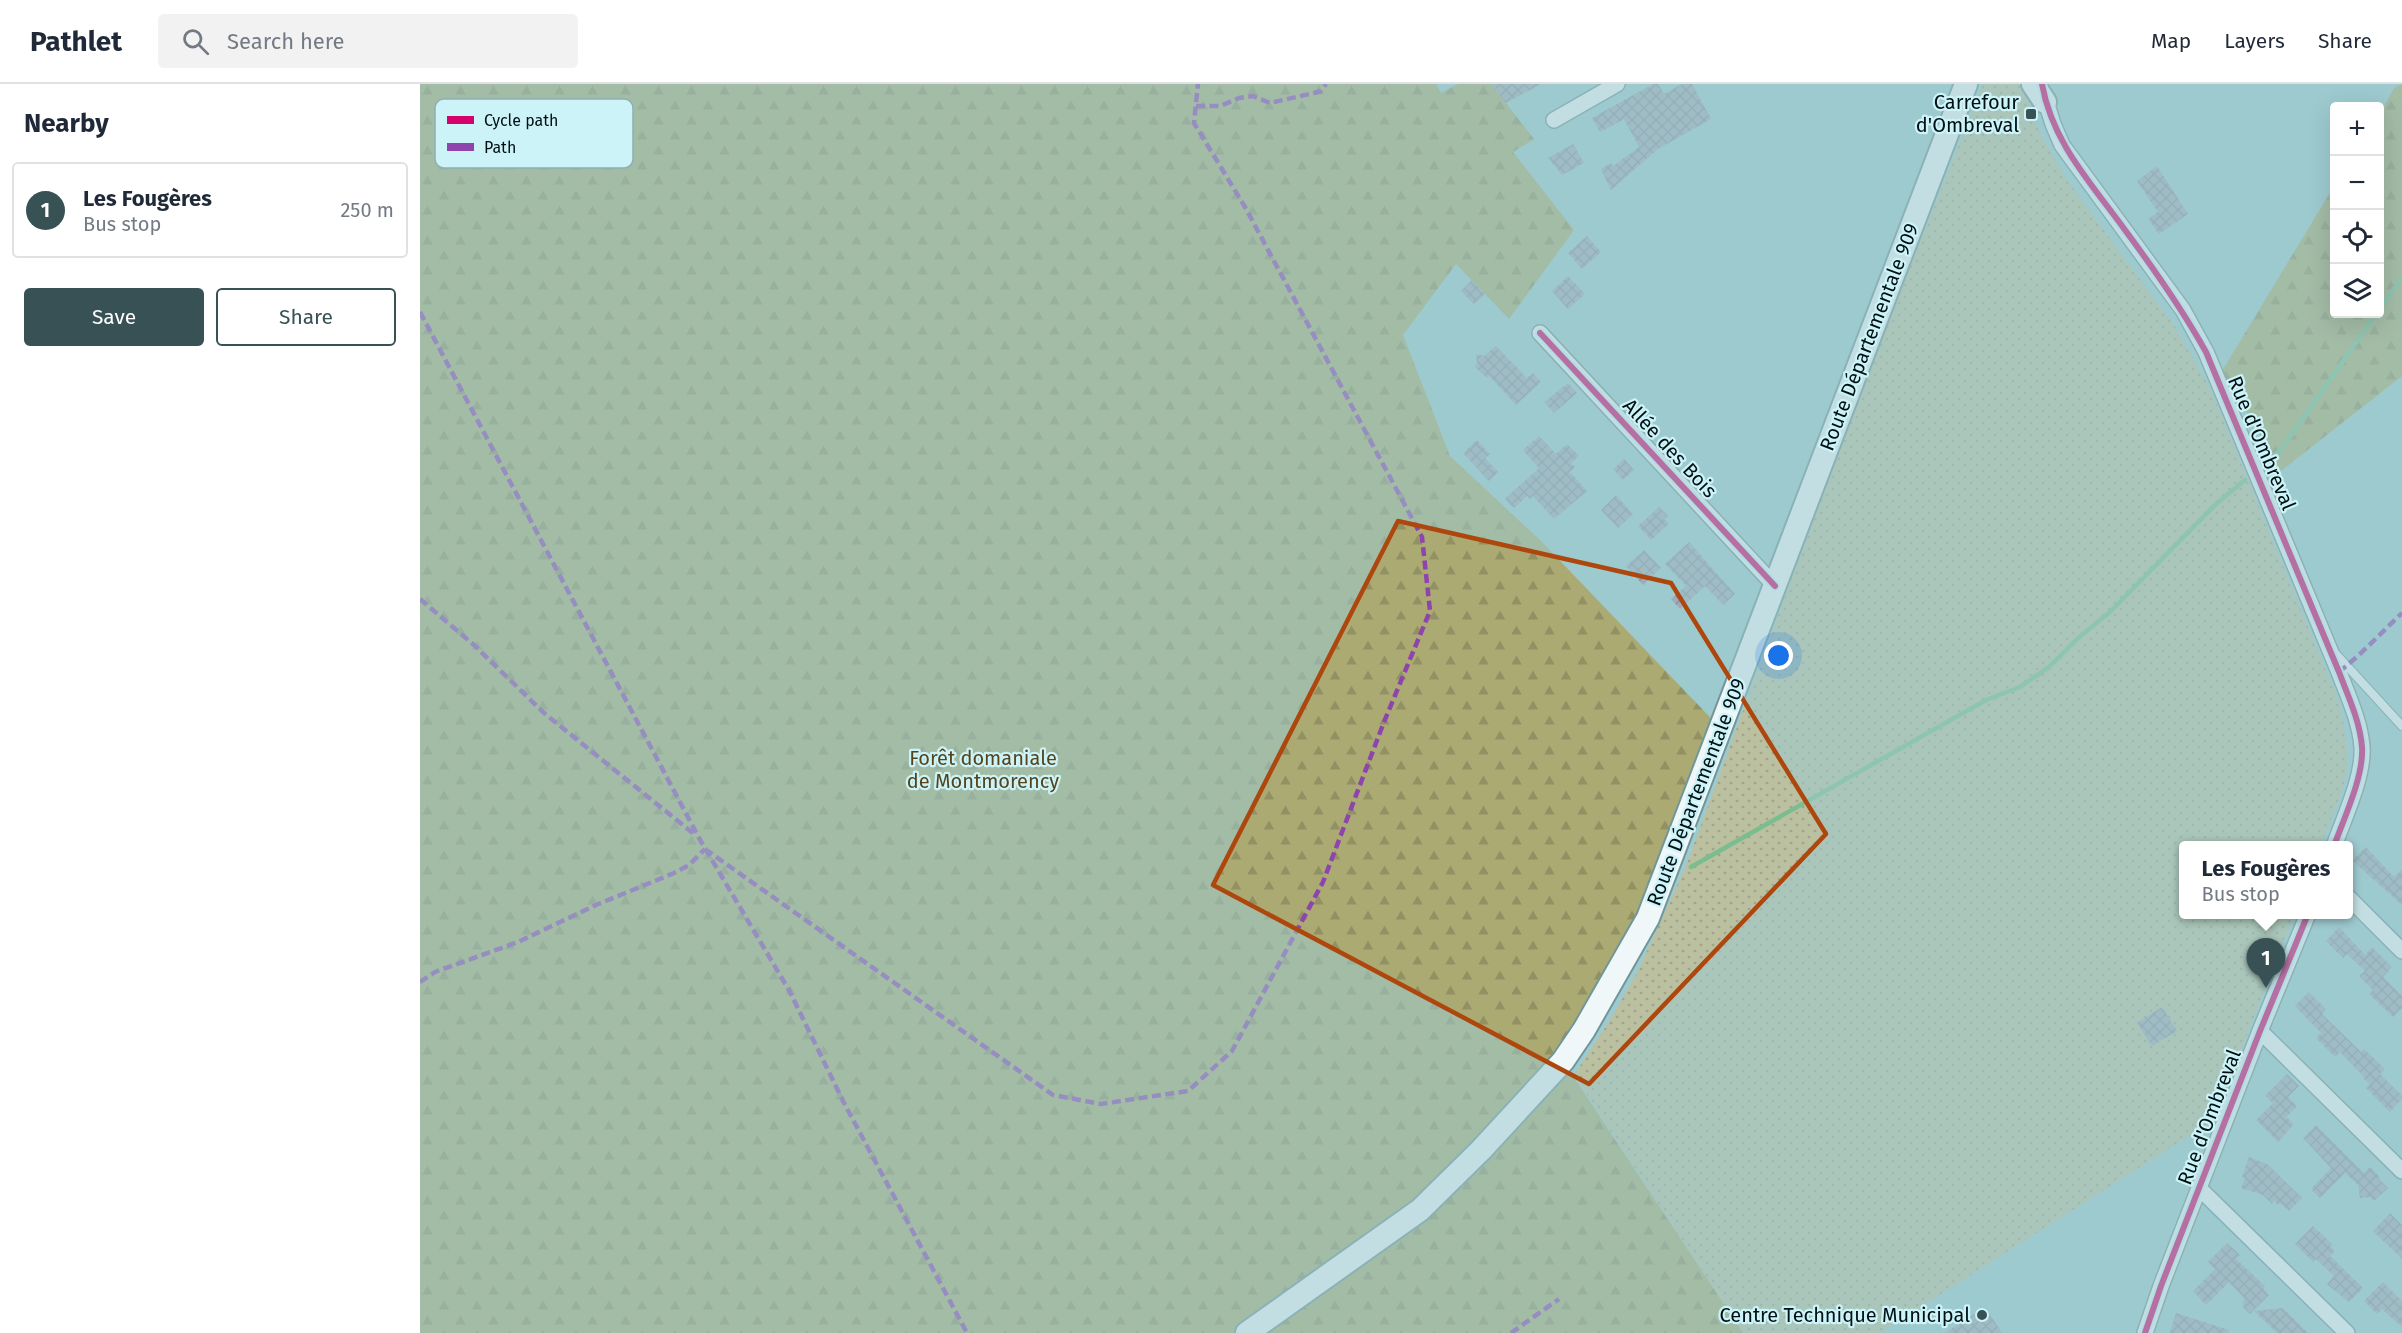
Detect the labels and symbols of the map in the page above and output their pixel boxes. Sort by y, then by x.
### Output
place label: Carrefour d'Ombreval [1916,90,2019,137]
legend [435,99,633,168]
marker: Carrefour d'Ombreval [2024,107,2038,121]
text: Cycle path [484,111,558,130]
text: Path [484,138,516,157]
street label: Route Départementale 909 [1815,220,1923,454]
street label: Rue d'Ombreval [2223,372,2301,514]
street label: Allée des Bois [1618,394,1722,502]
your location [1764,641,1793,670]
street label: Route Départementale 909 [1642,675,1750,909]
park label: Forêt domaniale de Montmorency [907,746,1059,793]
pin: 1 [2246,938,2286,988]
street label: Rue d'Ombreval [2172,1046,2246,1188]
place label: Centre Technique Municipal [1719,1303,1970,1327]
marker: Centre Technique Municipal [1975,1308,1989,1322]

